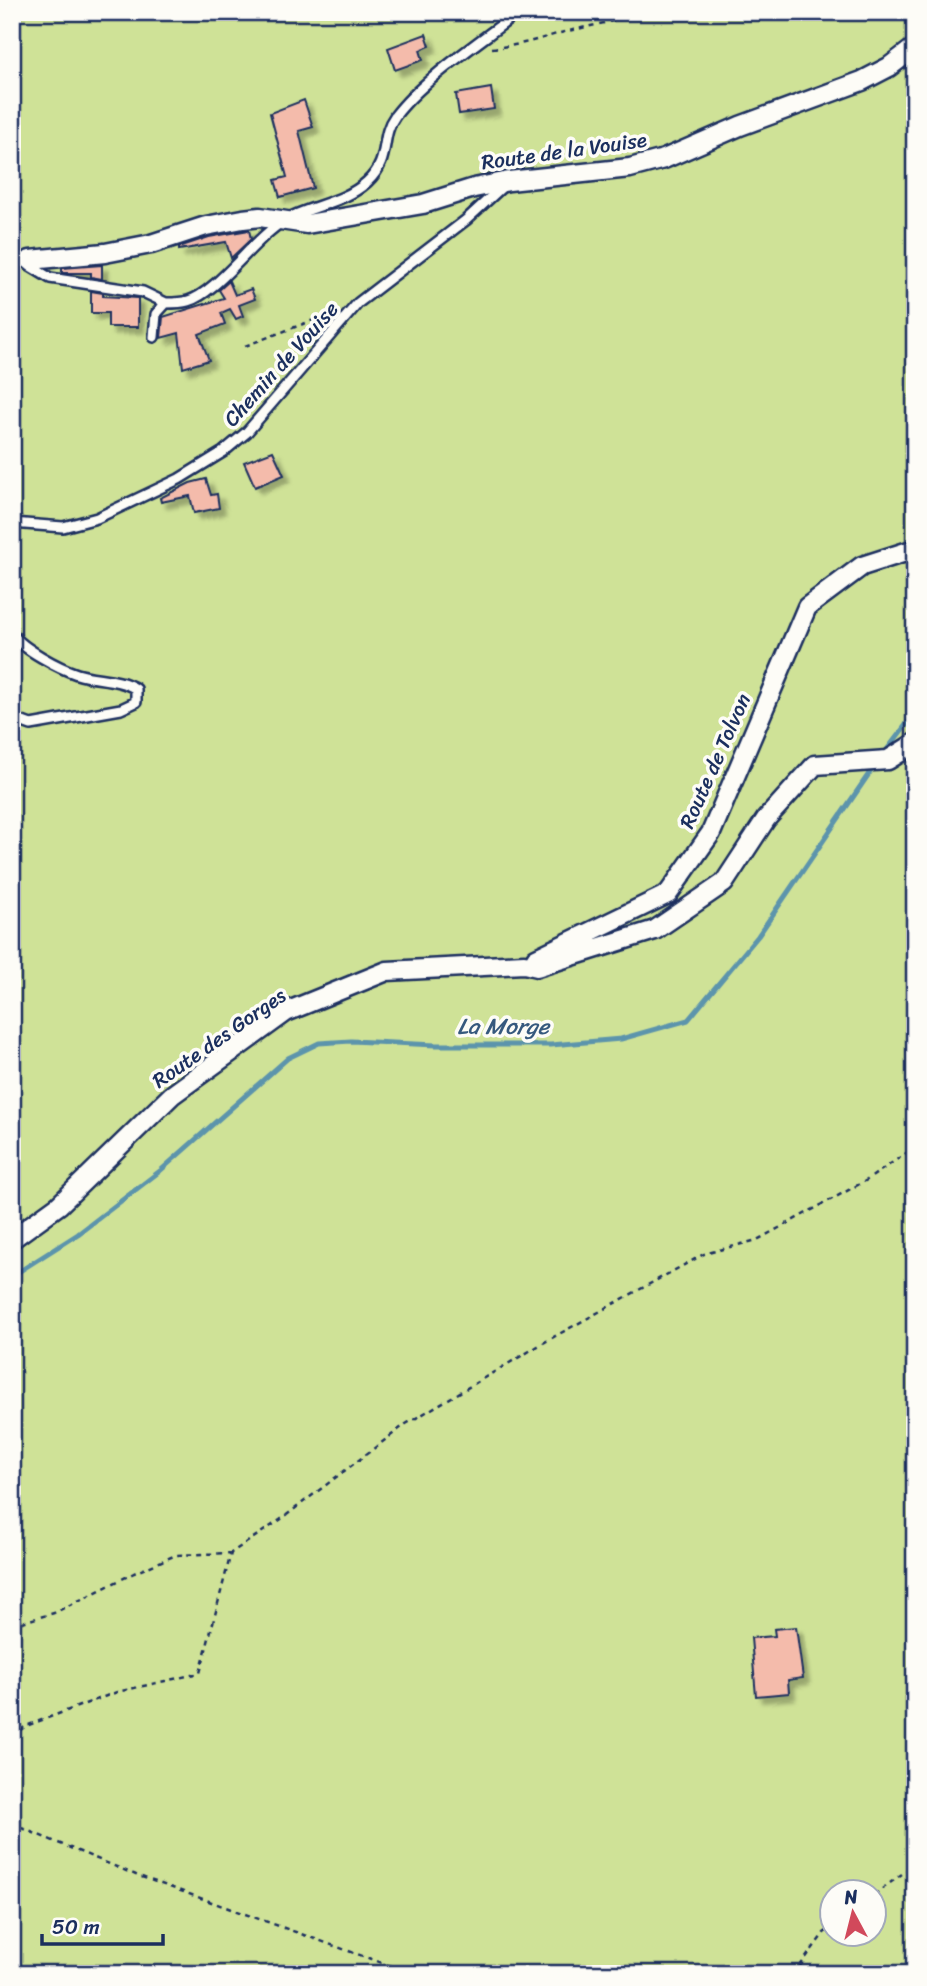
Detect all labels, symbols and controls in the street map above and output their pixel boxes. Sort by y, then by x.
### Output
street label: Route de la Vouise [479,121,649,181]
street label: Chemin de Vouise [214,292,349,436]
street label: Route de Tolvon [668,687,762,835]
street label: Route des Gorges [144,977,295,1099]
water label: La Morge [457,1006,551,1047]
north arrow [818,1878,888,1948]
text: N [841,1879,860,1914]
scale bar [42,1902,163,1946]
text: 50 m [52,1908,100,1946]

